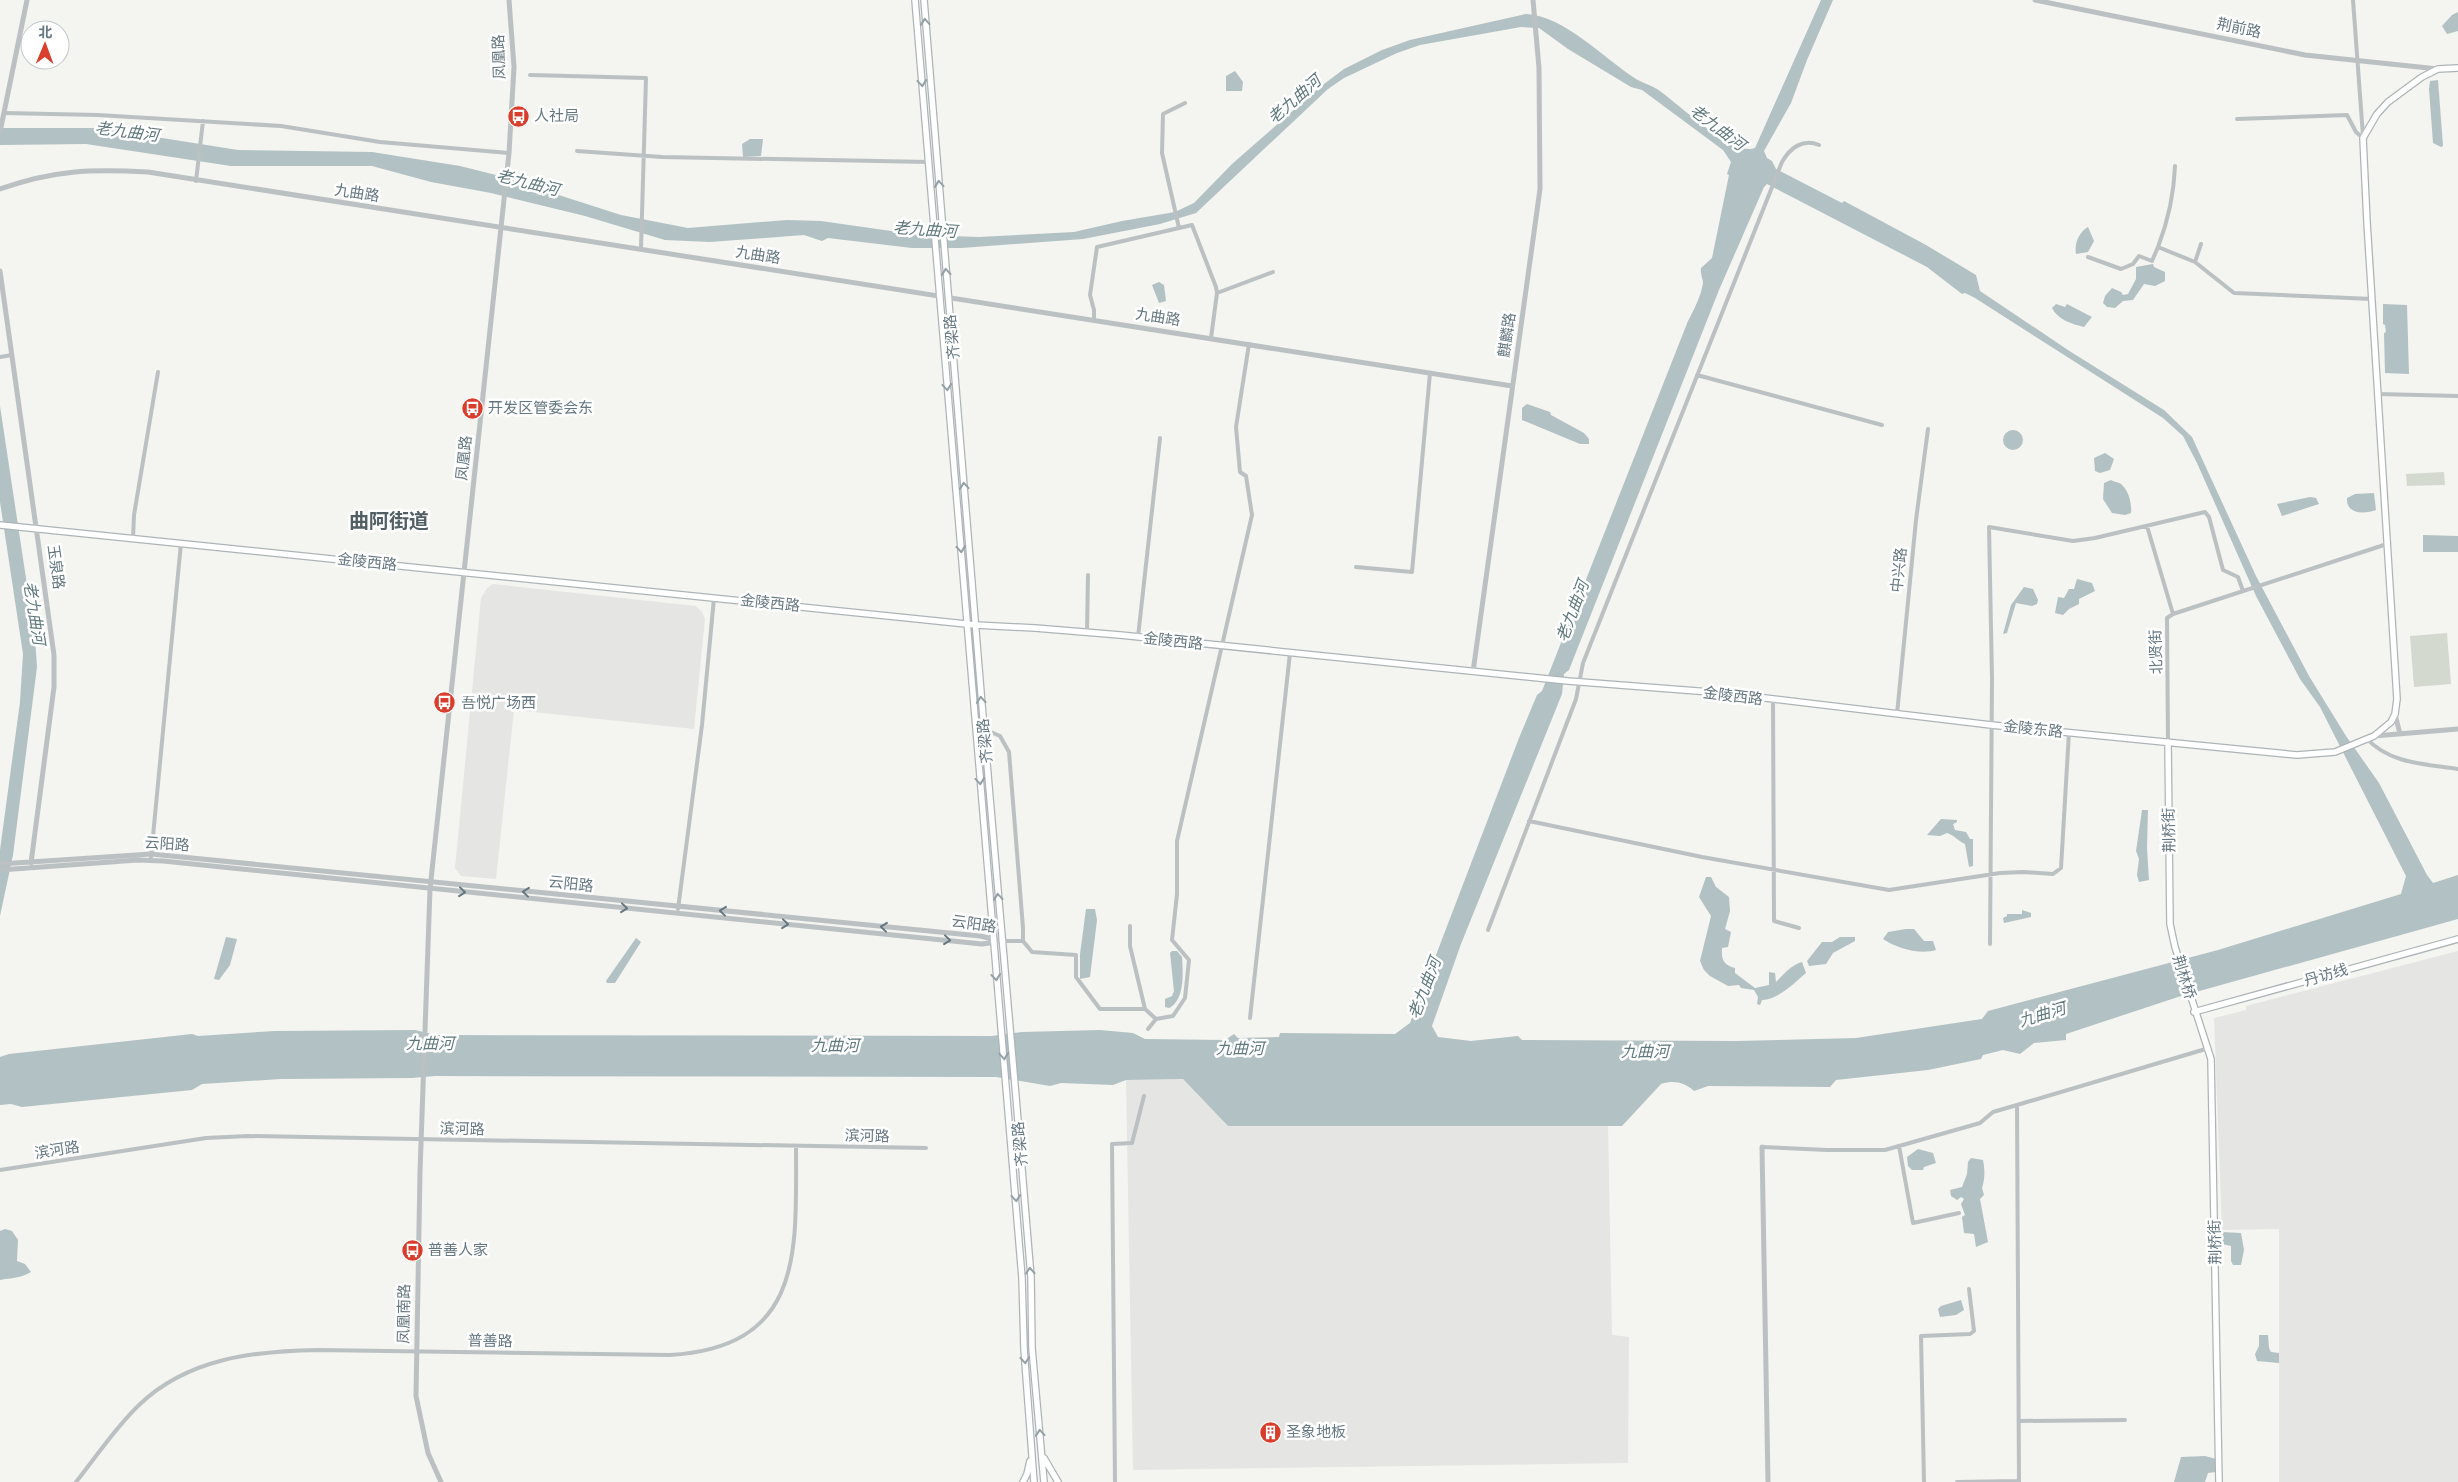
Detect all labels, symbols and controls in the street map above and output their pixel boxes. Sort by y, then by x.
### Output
street label: 荆前路 [2215,15,2263,41]
one-way arrow [920,18,931,26]
north arrow [20,20,70,70]
text: 北 [38,24,52,40]
street label: 凤凰路 [489,34,509,80]
water label: 老九曲河 [1264,69,1327,128]
one-way arrow [916,80,927,88]
water label: 老九曲河 [1686,101,1751,156]
bus stop icon: 人社局 [506,104,530,128]
place label: 人社局 [534,107,579,125]
water label: 老九曲河 [94,118,163,145]
water label: 老九曲河 [495,166,564,200]
one-way arrow [934,179,945,187]
street label: 九曲路 [333,181,381,205]
water label: 老九曲河 [892,218,961,241]
street label: 九曲路 [734,243,782,267]
one-way arrow [941,268,952,276]
street label: 九曲路 [1134,305,1182,329]
street label: 麒麟路 [1495,311,1519,359]
street label: 齐梁路 [941,314,963,360]
one-way arrow [942,383,953,391]
bus stop icon: 开发区管委会东 [460,396,484,420]
place label: 开发区管委会东 [488,399,593,417]
street label: 凤凰路 [453,435,475,481]
one-way arrow [959,482,970,490]
district label: 曲阿街道 [349,509,429,533]
street label: 玉泉路 [44,543,68,591]
one-way arrow [955,545,966,553]
street label: 中兴路 [1888,547,1910,593]
street label: 金陵西路 [336,550,398,574]
water label: 老九曲河 [1552,575,1594,644]
water label: 老九曲河 [20,580,49,649]
street label: 金陵西路 [739,591,801,615]
street label: 金陵西路 [1142,629,1204,653]
street label: 北贤街 [2146,629,2166,675]
street label: 金陵西路 [1702,683,1764,709]
bus stop icon: 吾悦广场西 [433,691,457,715]
place label: 吾悦广场西 [461,694,536,712]
one-way arrow [976,696,987,704]
street label: 金陵东路 [2002,717,2064,741]
street label: 齐梁路 [974,718,996,764]
one-way arrow [974,777,985,785]
street label: 荆桥街 [2160,807,2178,853]
street label: 云阳路 [144,833,190,855]
street label: 云阳路 [548,873,594,895]
one-way arrow [458,886,466,897]
one-way arrow [522,887,530,898]
one-way arrow [993,893,1004,901]
one-way arrow [620,902,628,913]
one-way arrow [718,906,726,917]
street label: 云阳路 [950,912,998,936]
one-way arrow [782,918,790,929]
one-way arrow [880,922,888,933]
one-way arrow [943,934,951,945]
water label: 老九曲河 [1404,952,1446,1021]
street label: 荆林桥 [2169,953,2199,1001]
street label: 丹访线 [2302,960,2350,990]
one-way arrow [990,974,1001,982]
water label: 九曲河 [2016,998,2071,1031]
water label: 九曲河 [406,1034,457,1053]
water label: 九曲河 [811,1036,862,1055]
water label: 九曲河 [1216,1039,1267,1058]
water label: 九曲河 [1621,1042,1672,1061]
one-way arrow [998,1053,1009,1061]
street label: 滨河路 [439,1120,485,1138]
street label: 齐梁路 [1009,1121,1031,1167]
street label: 滨河路 [844,1127,890,1145]
street label: 滨河路 [33,1138,81,1162]
one-way arrow [1010,1195,1021,1203]
street label: 荆桥街 [2206,1219,2224,1265]
bus stop icon: 普善人家 [400,1238,424,1262]
place label: 普善人家 [428,1241,488,1259]
one-way arrow [1025,1267,1036,1275]
street label: 凤凰南路 [394,1284,414,1344]
street label: 普善路 [467,1332,513,1350]
one-way arrow [1019,1357,1030,1365]
building icon: 圣象地板 [1258,1420,1282,1444]
place label: 圣象地板 [1286,1423,1346,1441]
one-way arrow [1034,1429,1045,1437]

